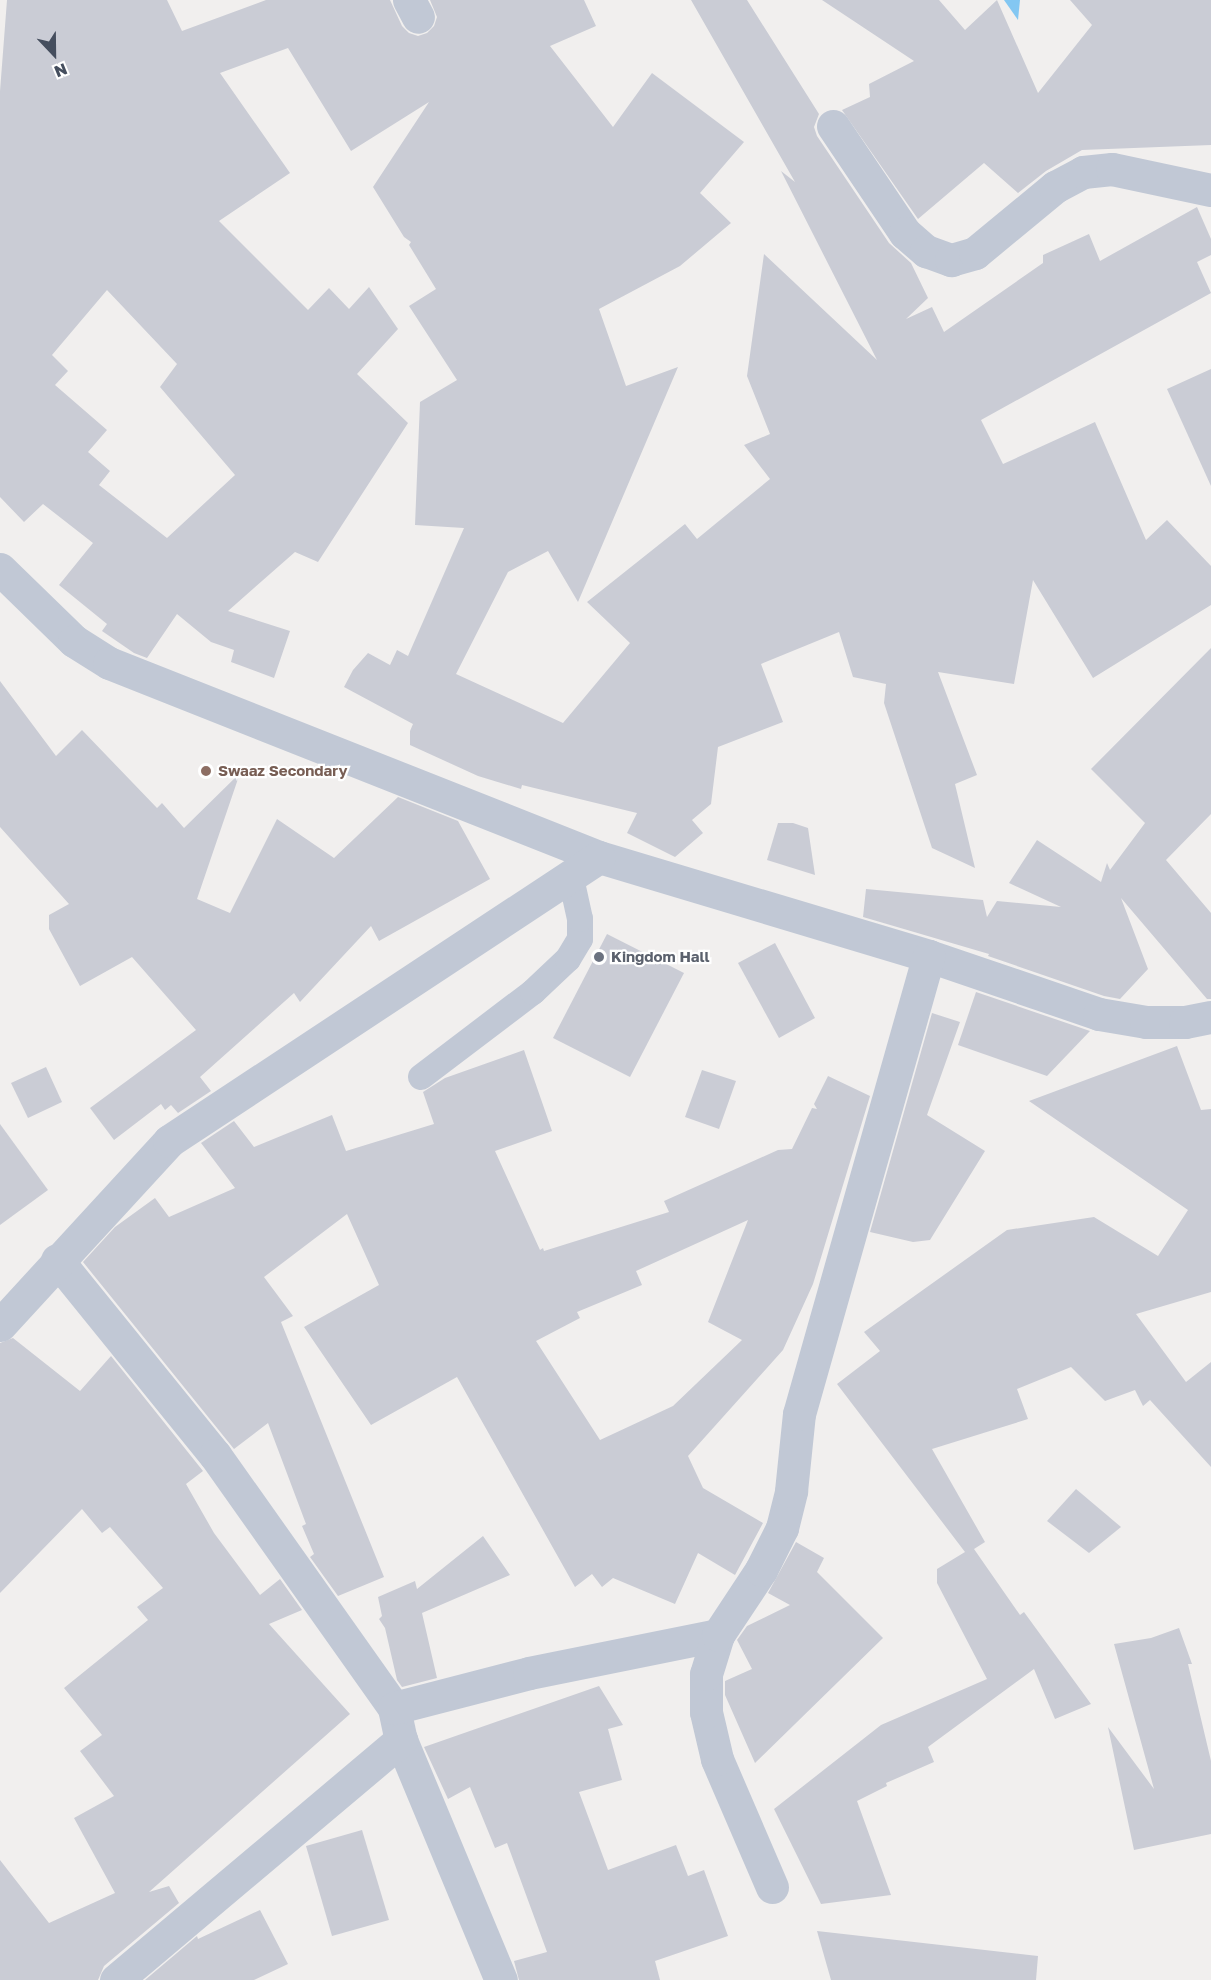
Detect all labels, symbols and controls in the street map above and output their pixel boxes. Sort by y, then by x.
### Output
north arrow [24,24,84,84]
text: N [51,59,70,82]
place label: Swaaz Secondary [218,762,348,780]
marker: Swaaz Secondary [199,764,213,778]
place label: Kingdom Hall [611,948,710,966]
marker: Kingdom Hall [592,950,606,964]

